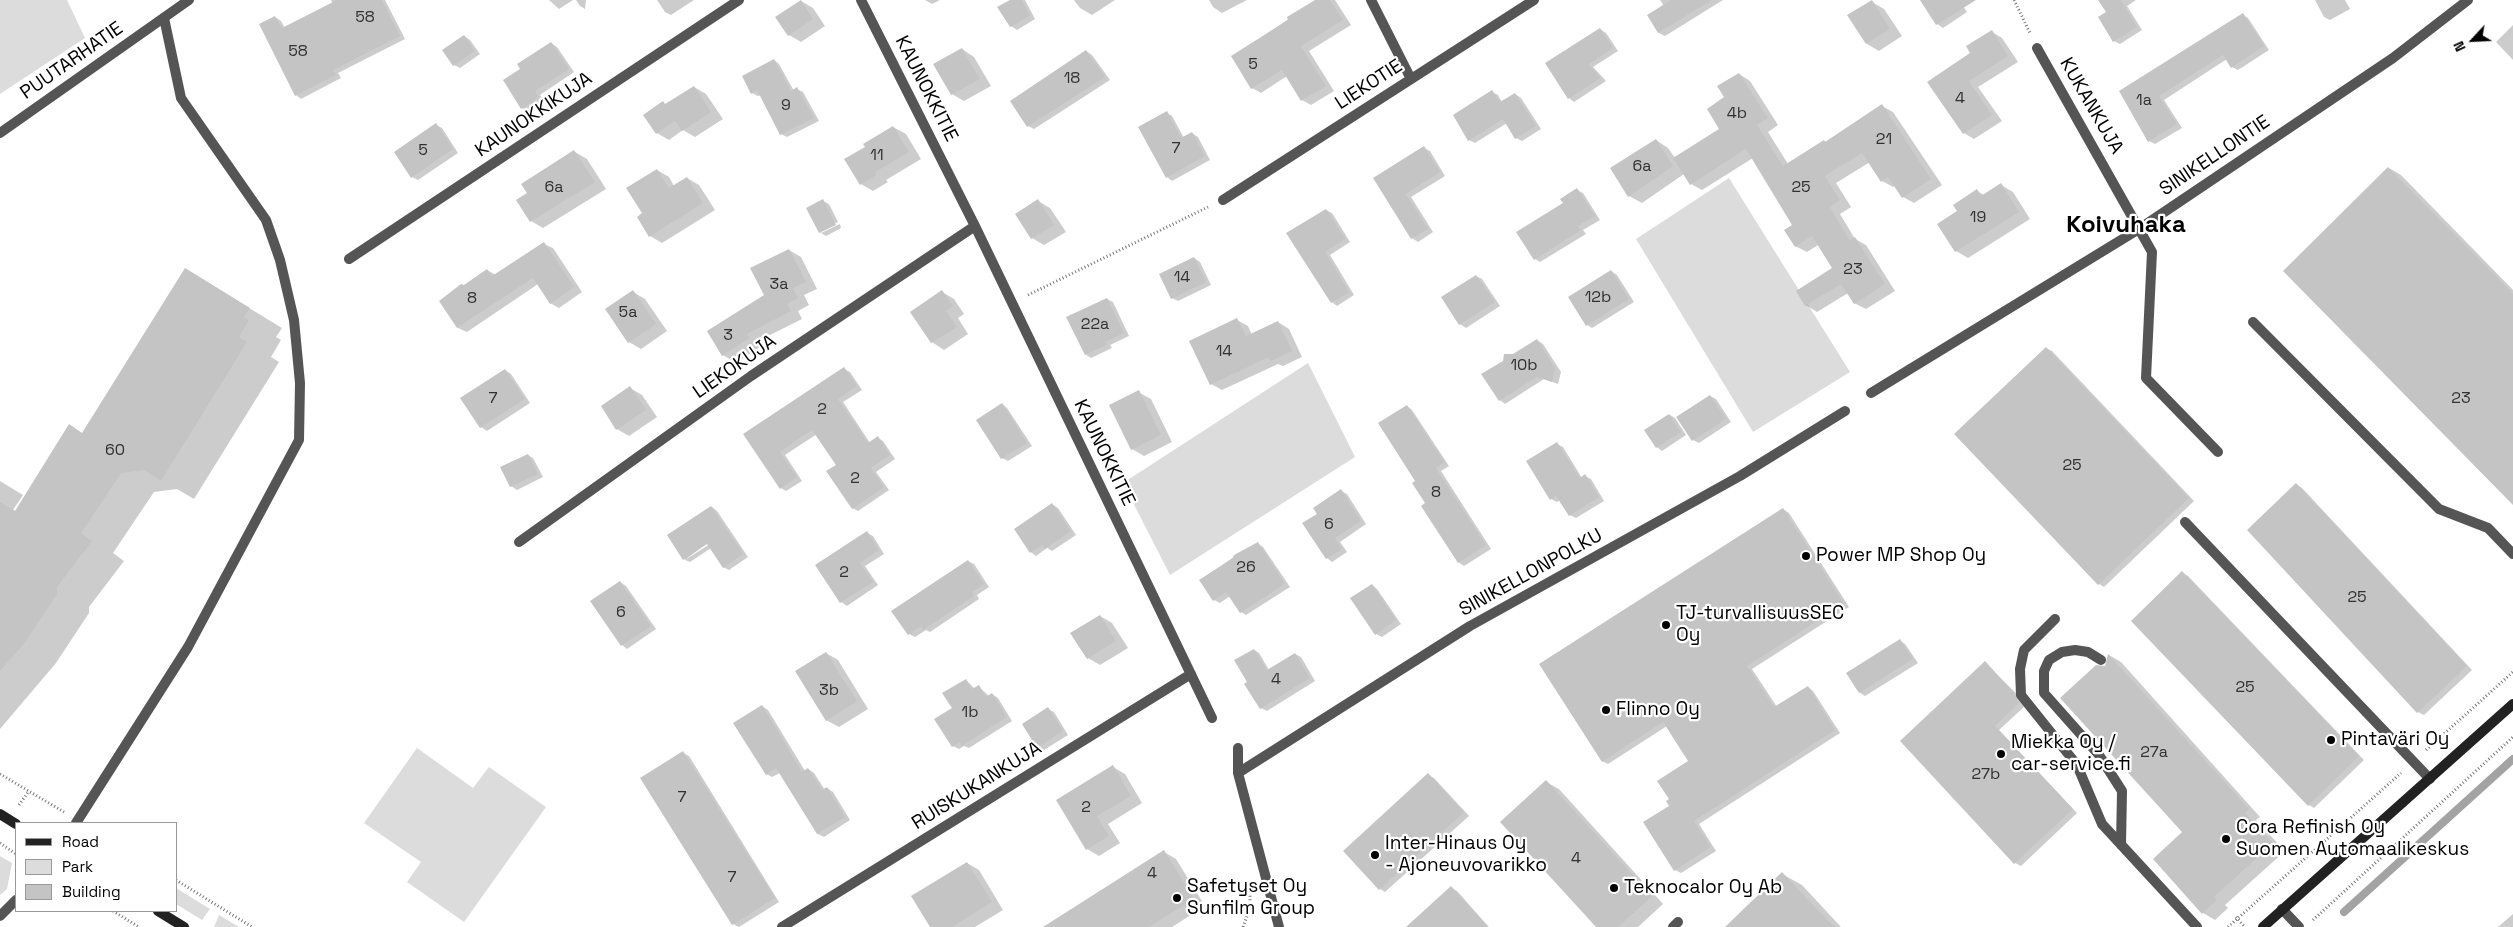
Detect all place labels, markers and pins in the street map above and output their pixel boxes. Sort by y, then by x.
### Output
place label: Power MP Shop Oy [1816,545,1986,567]
marker: Power MP Shop Oy [1800,550,1812,562]
place label: TJ-turvallisuusSEC Oy [1676,603,1844,647]
marker: TJ-turvallisuusSEC Oy [1660,619,1672,631]
place label: Flinno Oy [1616,699,1700,721]
marker: Flinno Oy [1600,704,1612,716]
place label: Pintaväri Oy [2341,729,2449,751]
place label: Miekka Oy / car-service.fi [2011,732,2131,776]
marker: Pintaväri Oy [2325,734,2337,746]
marker: Miekka Oy / car-service.fi [1995,748,2007,760]
place label: Cora Refinish Oy Suomen Automaalikeskus [2236,817,2469,861]
place label: Inter-Hinaus Oy - Ajoneuvovarikko [1385,833,1547,877]
marker: Cora Refinish Oy Suomen Automaalikeskus [2220,833,2232,845]
marker: Inter-Hinaus Oy - Ajoneuvovarikko [1369,849,1381,861]
place label: Safetyset Oy Sunfilm Group [1187,876,1315,920]
place label: Teknocalor Oy Ab [1624,877,1782,899]
marker: Teknocalor Oy Ab [1608,882,1620,894]
marker: Safetyset Oy Sunfilm Group [1171,892,1183,904]

